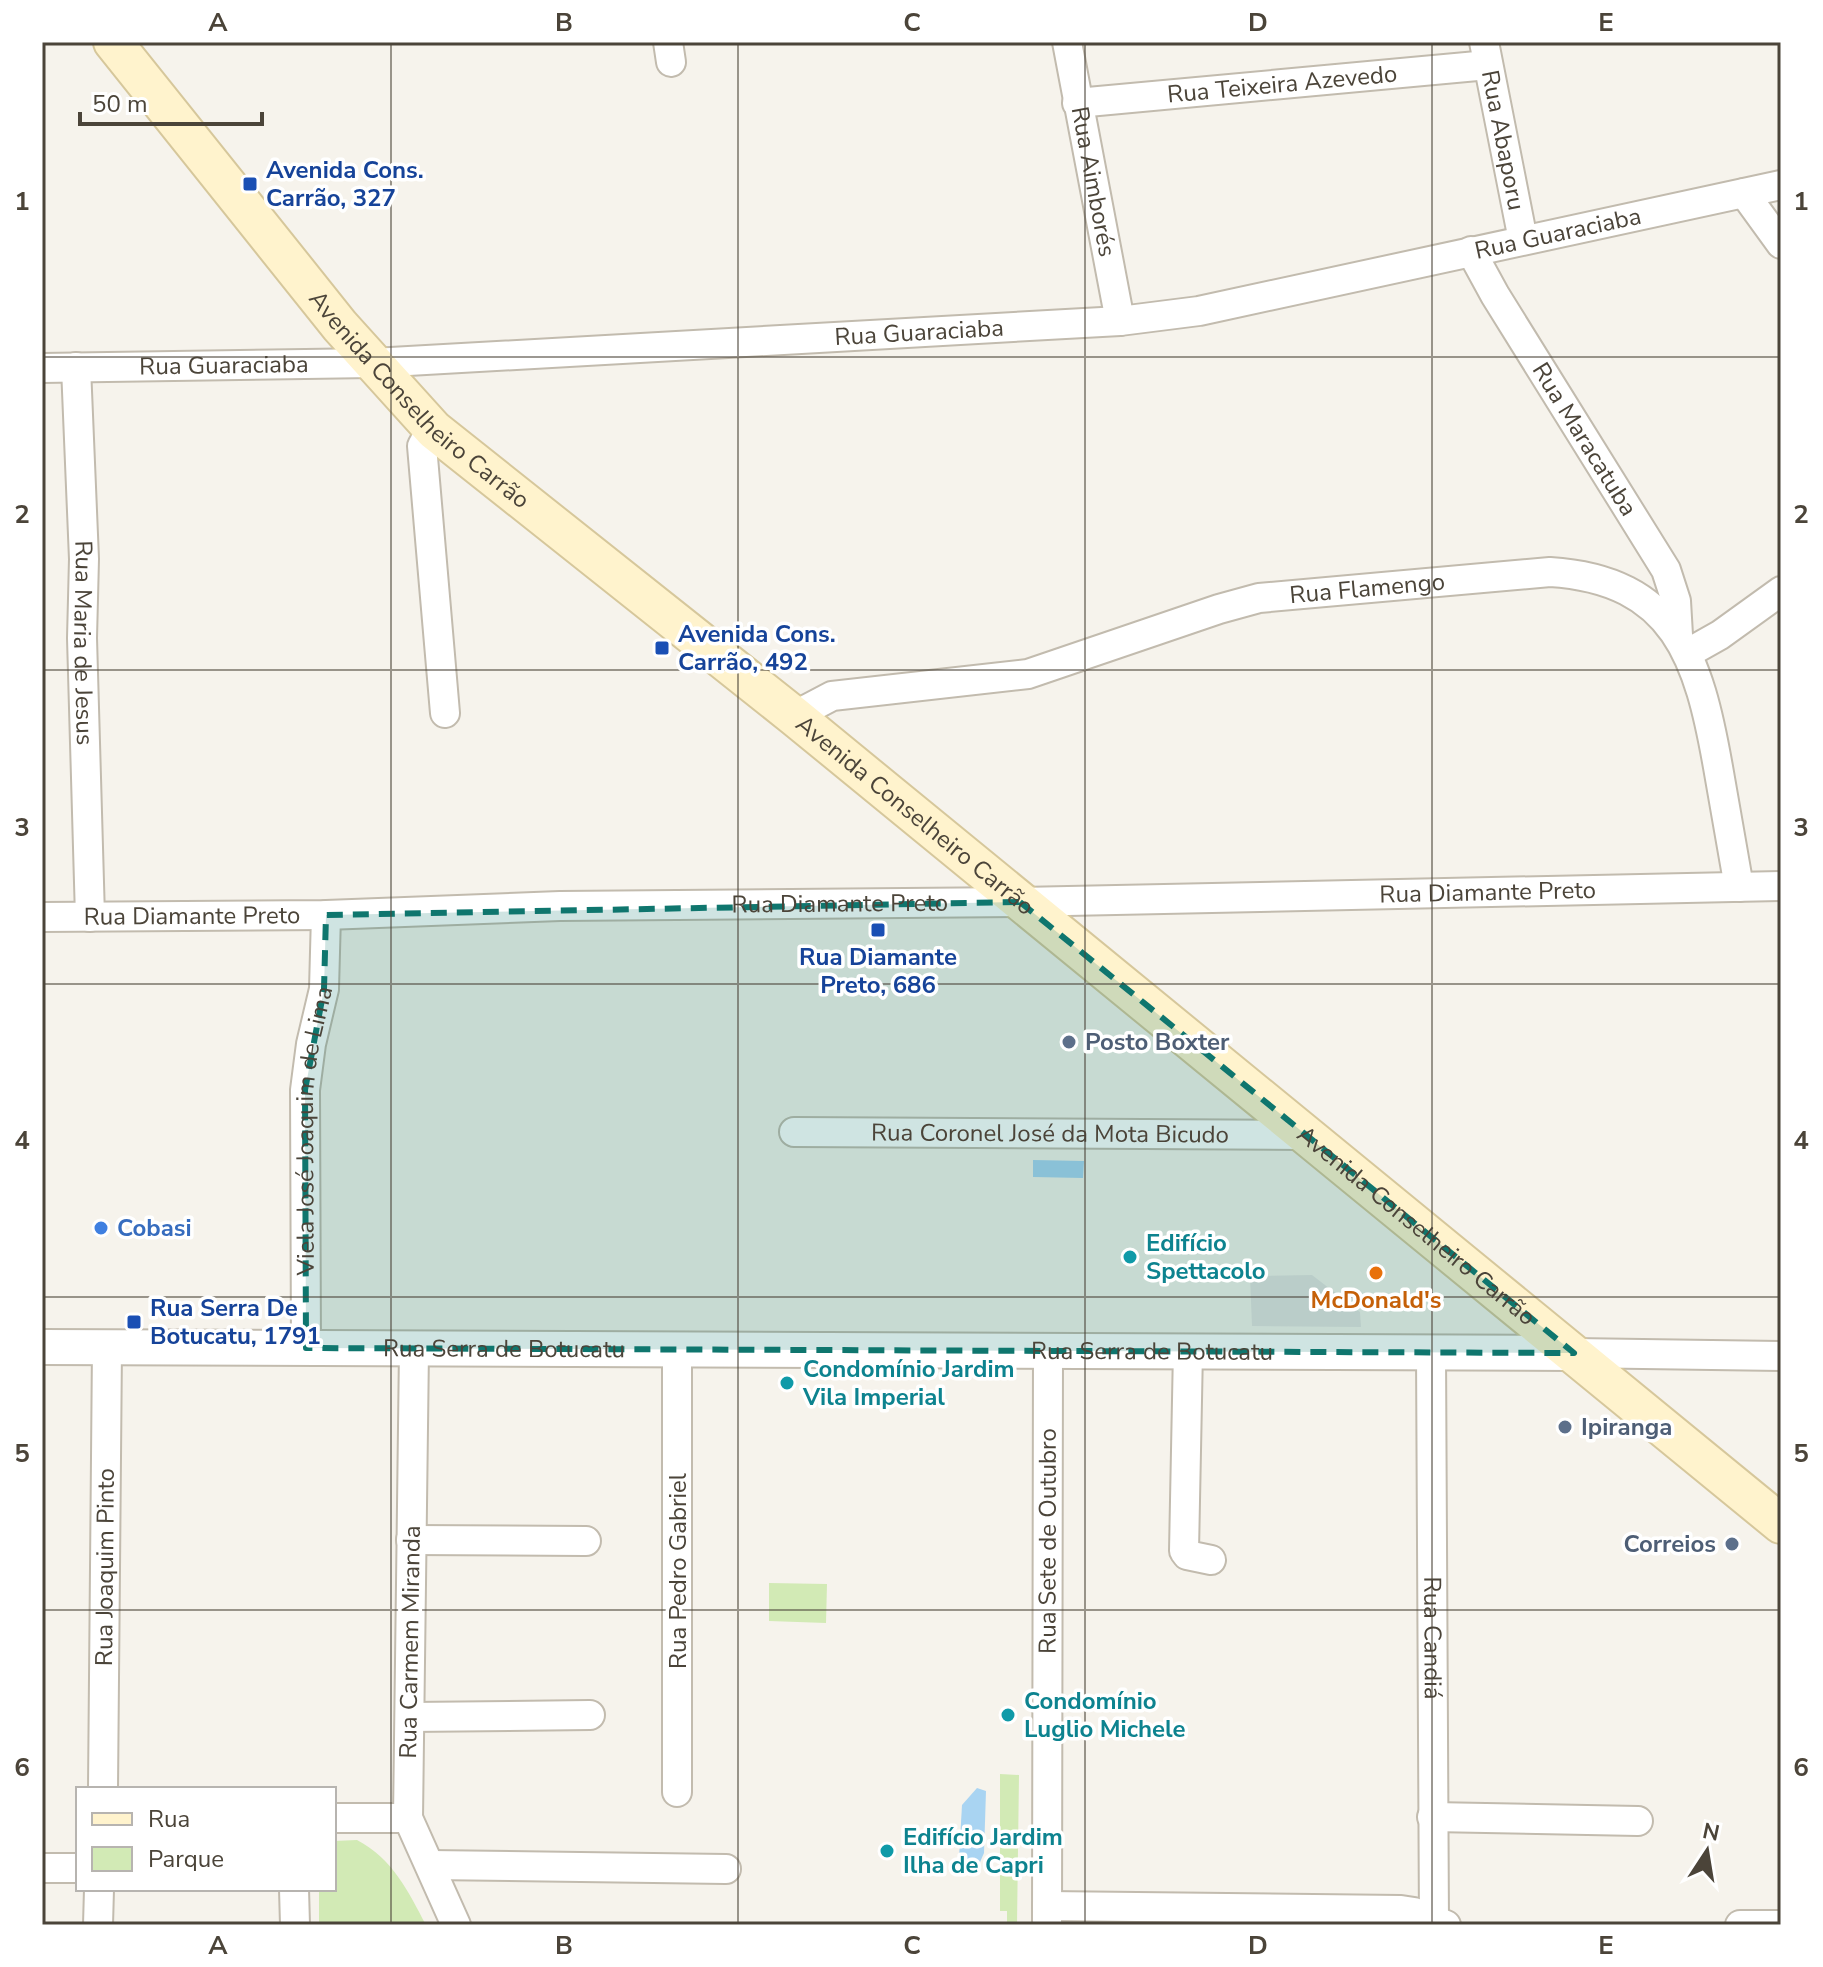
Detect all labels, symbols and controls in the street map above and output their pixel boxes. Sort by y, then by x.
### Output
text: A [208,5,228,40]
text: B [555,5,573,40]
text: C [903,5,921,40]
text: D [1248,5,1268,40]
text: E [1598,5,1614,40]
street label: Rua Teixeira Azevedo [1166,57,1399,111]
street label: Rua Abaporu [1474,67,1533,213]
scale bar [80,76,262,126]
text: 50 m [92,88,148,120]
street label: Rua Aimborés [1064,104,1123,259]
place label: Avenida Cons. Carrão, 327 [266,154,424,214]
marker: Avenida Cons. Carrão, 327 [241,175,259,193]
text: 1 [14,184,30,219]
text: 1 [1793,184,1809,219]
street label: Rua Guaraciaba [1472,200,1644,267]
street label: Avenida Conselheiro Carrão [302,284,536,516]
street label: Rua Guaraciaba [834,312,1005,353]
street label: Rua Guaraciaba [139,348,309,383]
street label: Rua Maracatuba [1525,356,1645,522]
text: 2 [14,497,30,532]
text: 2 [1793,497,1809,532]
street label: Rua Maria de Jesus [66,540,101,746]
street label: Rua Flamengo [1288,565,1446,611]
place label: Avenida Cons. Carrão, 492 [678,618,836,678]
marker: Avenida Cons. Carrão, 492 [653,639,671,657]
street label: Avenida Conselheiro Carrão [789,708,1041,922]
text: 3 [14,810,30,845]
text: 3 [1793,810,1809,845]
street label: Rua Diamante Preto [1379,874,1596,910]
street label: Rua Diamante Preto [731,887,948,921]
street label: Rua Diamante Preto [84,899,300,933]
marker: Rua Diamante Preto, 686 [869,921,887,939]
place label: Rua Diamante Preto, 686 [799,941,957,1001]
street label: Viela José Joaquim de Lima [288,983,340,1277]
place label: Posto Boxter [1085,1026,1230,1058]
marker: Posto Boxter [1060,1033,1078,1051]
street label: Rua Coronel José da Mota Bicudo [871,1116,1229,1151]
street label: Avenida Conselheiro Carrão [1291,1118,1542,1333]
text: 4 [14,1123,30,1158]
text: 4 [1793,1123,1809,1158]
place label: Cobasi [117,1212,192,1244]
marker: Cobasi [92,1219,110,1237]
place label: Edifício Spettacolo [1146,1227,1266,1287]
marker: Edifício Spettacolo [1121,1248,1139,1266]
marker: McDonald's [1367,1264,1385,1282]
place label: McDonald's [1311,1284,1441,1316]
place label: Rua Serra De Botucatu, 1791 [150,1292,321,1352]
marker: Rua Serra De Botucatu, 1791 [125,1313,143,1331]
street label: Rua Serra de Botucatu [383,1332,625,1365]
street label: Rua Serra de Botucatu [1031,1335,1273,1368]
place label: Condomínio Jardim Vila Imperial [802,1353,1015,1413]
marker: Condomínio Jardim Vila Imperial [778,1374,796,1392]
place label: Ipiranga [1581,1411,1672,1443]
marker: Ipiranga [1556,1418,1574,1436]
street label: Rua Sete de Outubro [1031,1428,1064,1654]
text: 5 [14,1436,30,1471]
text: 5 [1793,1436,1809,1471]
street label: Rua Joaquim Pinto [88,1468,122,1666]
street label: Rua Pedro Gabriel [662,1473,694,1669]
street label: Rua Carmem Miranda [392,1525,428,1759]
place label: Correios [1623,1528,1716,1560]
marker: Correios [1723,1535,1741,1553]
street label: Rua Candiá [1416,1576,1449,1700]
place label: Condomínio Luglio Michele [1024,1685,1186,1745]
marker: Condomínio Luglio Michele [999,1706,1017,1724]
text: 6 [14,1750,30,1785]
text: 6 [1793,1750,1809,1785]
legend [76,1787,336,1891]
text: Rua [148,1803,190,1835]
north arrow [1667,1811,1747,1891]
text: N [1700,1816,1722,1849]
place label: Edifício Jardim Ilha de Capri [903,1821,1063,1881]
marker: Edifício Jardim Ilha de Capri [878,1842,896,1860]
text: Parque [148,1843,224,1875]
text: A [208,1928,228,1963]
text: B [555,1928,573,1963]
text: C [903,1928,921,1963]
text: D [1248,1928,1268,1963]
text: E [1598,1928,1614,1963]

